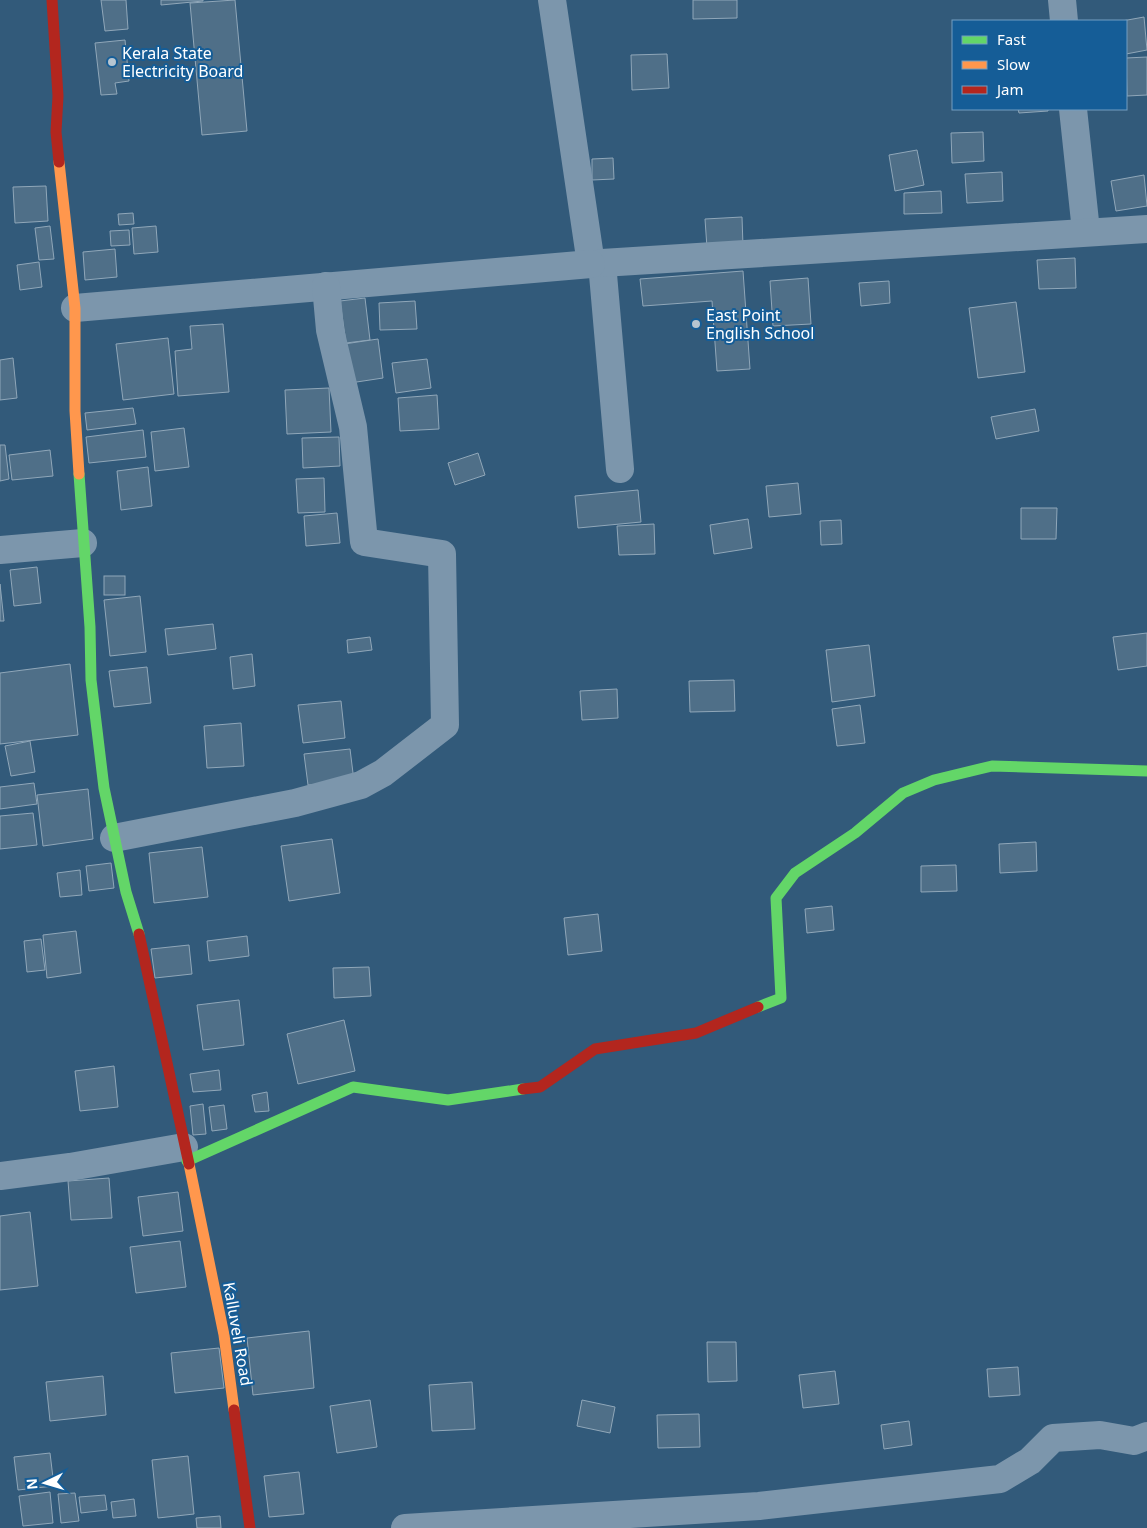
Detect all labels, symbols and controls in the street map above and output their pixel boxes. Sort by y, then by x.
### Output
legend [952,20,1127,110]
text: Fast [997,29,1026,49]
place label: Kerala State Electricity Board [122,42,243,82]
text: Slow [997,54,1030,74]
marker: Kerala State Electricity Board [106,56,118,68]
text: Jam [995,79,1024,99]
place label: East Point English School [706,304,814,344]
marker: East Point English School [690,318,702,330]
street label: Kalluveli Road [218,1280,258,1388]
north arrow [20,1458,70,1508]
text: N [22,1478,42,1491]

